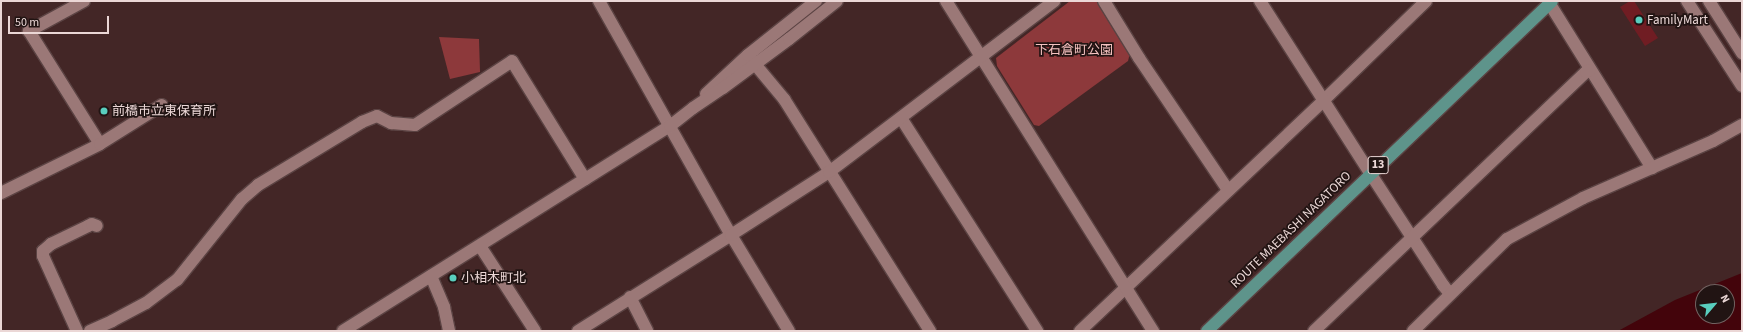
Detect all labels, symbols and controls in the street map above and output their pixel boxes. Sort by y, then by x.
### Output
scale bar [10,8,111,34]
place label: FamilyMart [1647,12,1708,28]
text: 50 m [15,14,39,31]
marker: FamilyMart [1634,15,1644,25]
park label: 下石倉町公園 [1035,42,1113,58]
place label: 前橋市立東保育所 [112,103,216,119]
marker: 前橋市立東保育所 [99,106,109,116]
road number: 13 [1367,155,1389,175]
street label: ROUTE MAEBASHI NAGATORO [1228,168,1354,292]
place label: 小相木町北 [461,270,526,286]
marker: 小相木町北 [448,273,458,283]
north arrow [1695,284,1735,324]
text: N [1717,292,1733,305]

